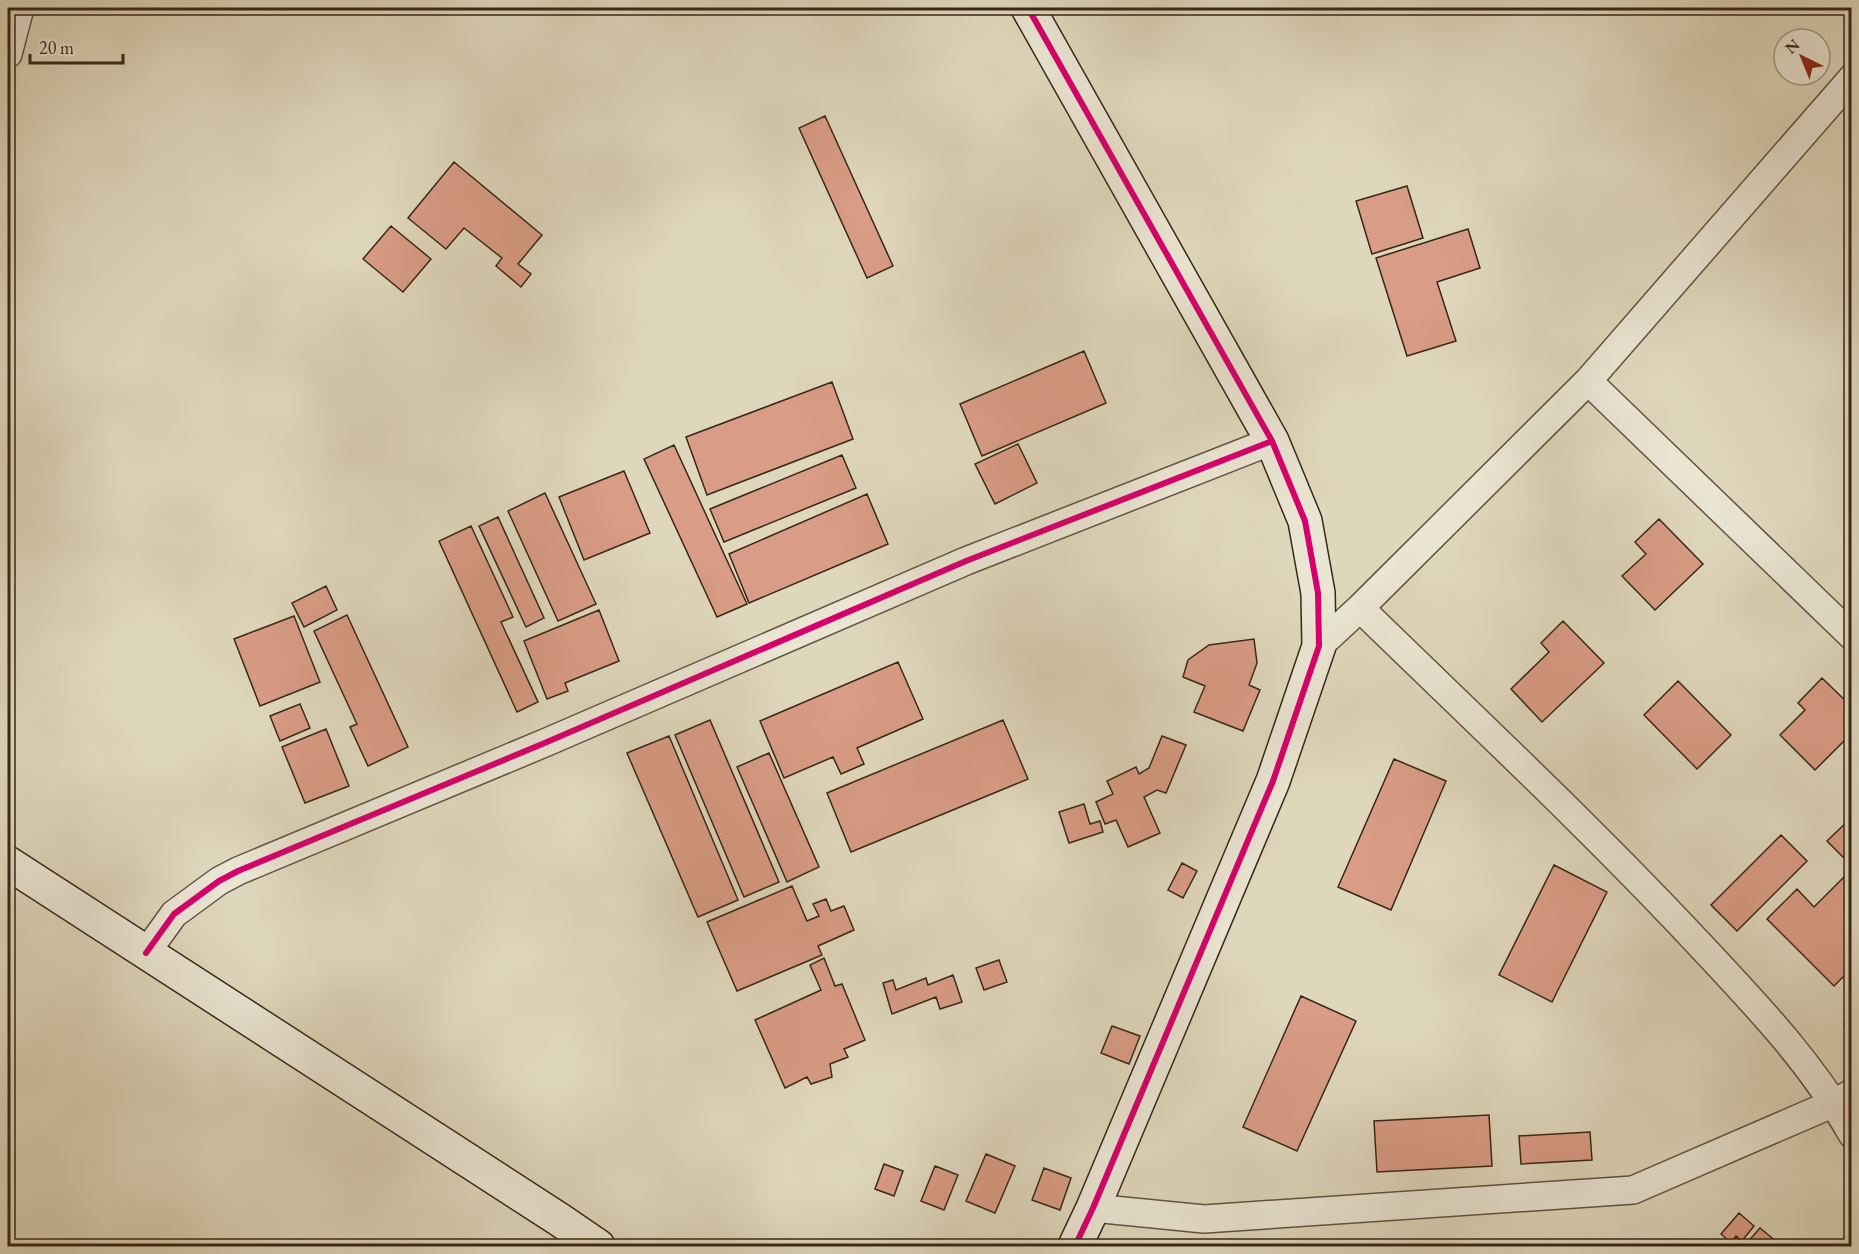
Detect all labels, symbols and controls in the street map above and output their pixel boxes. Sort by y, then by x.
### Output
scale bar [30,27,123,65]
north arrow [1772,27,1832,87]
text: N [1780,34,1804,58]
text: 20 m [39,36,74,59]

